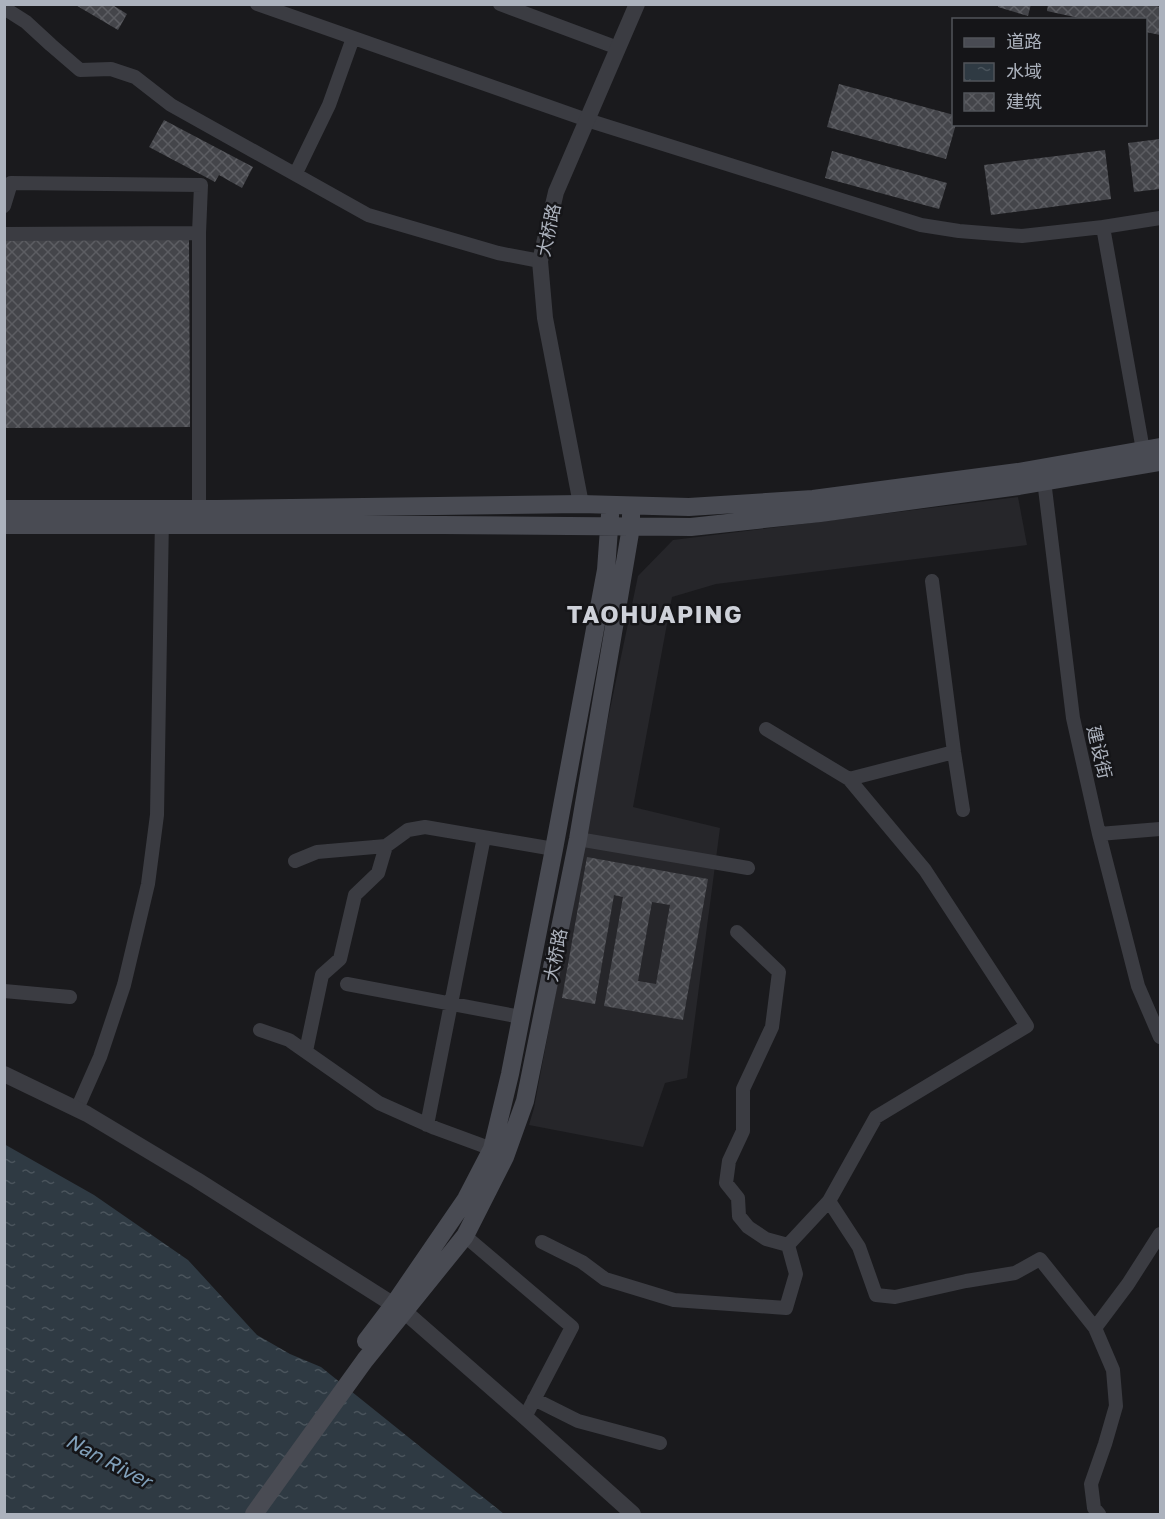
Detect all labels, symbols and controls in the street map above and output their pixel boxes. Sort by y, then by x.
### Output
legend [952,18,1147,126]
text: 道路 [1006,30,1042,52]
text: 水域 [1006,60,1042,82]
text: 建筑 [1006,90,1042,112]
street label: 大桥路 [532,201,564,259]
district label: TAOHUAPING [567,599,743,628]
street label: 建设街 [1083,723,1117,781]
street label: 大桥路 [539,926,571,984]
water label: Nan River [62,1428,158,1494]

